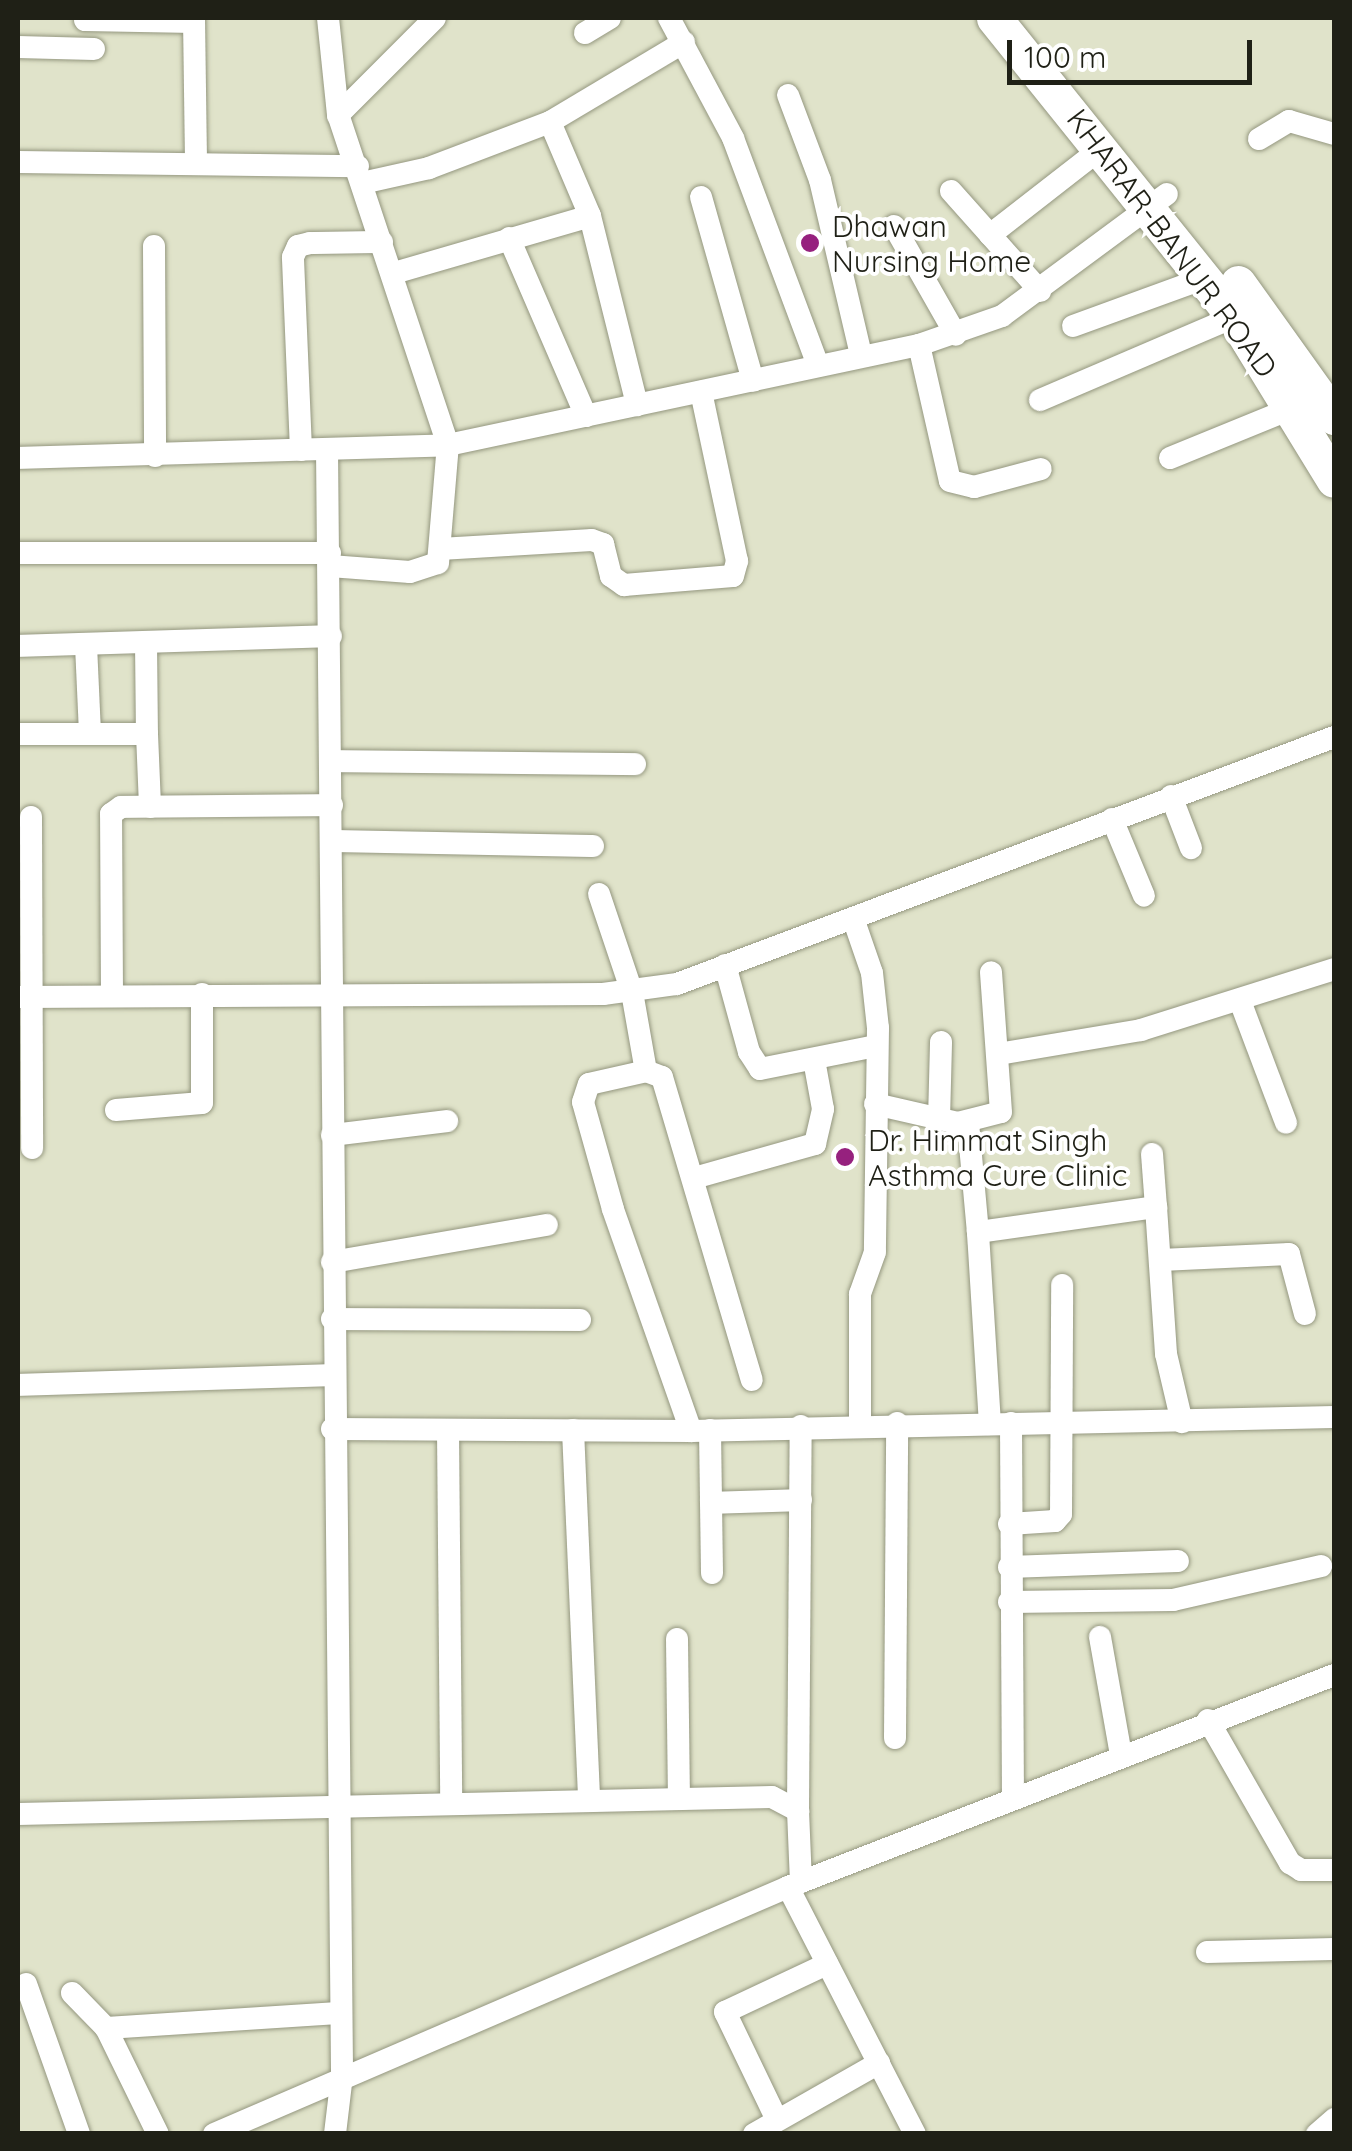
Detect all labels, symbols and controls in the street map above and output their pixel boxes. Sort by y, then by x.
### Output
scale bar [1012,20,1257,82]
text: 100 m [1024,38,1106,76]
street label: KHARAR-BANUR ROAD [1059,102,1285,384]
place label: Dhawan Nursing Home [832,208,1031,278]
marker: Dhawan Nursing Home [797,230,823,256]
place label: Dr. Himmat Singh Asthma Cure Clinic [868,1122,1127,1192]
marker: Dr. Himmat Singh Asthma Cure Clinic [832,1144,858,1170]

